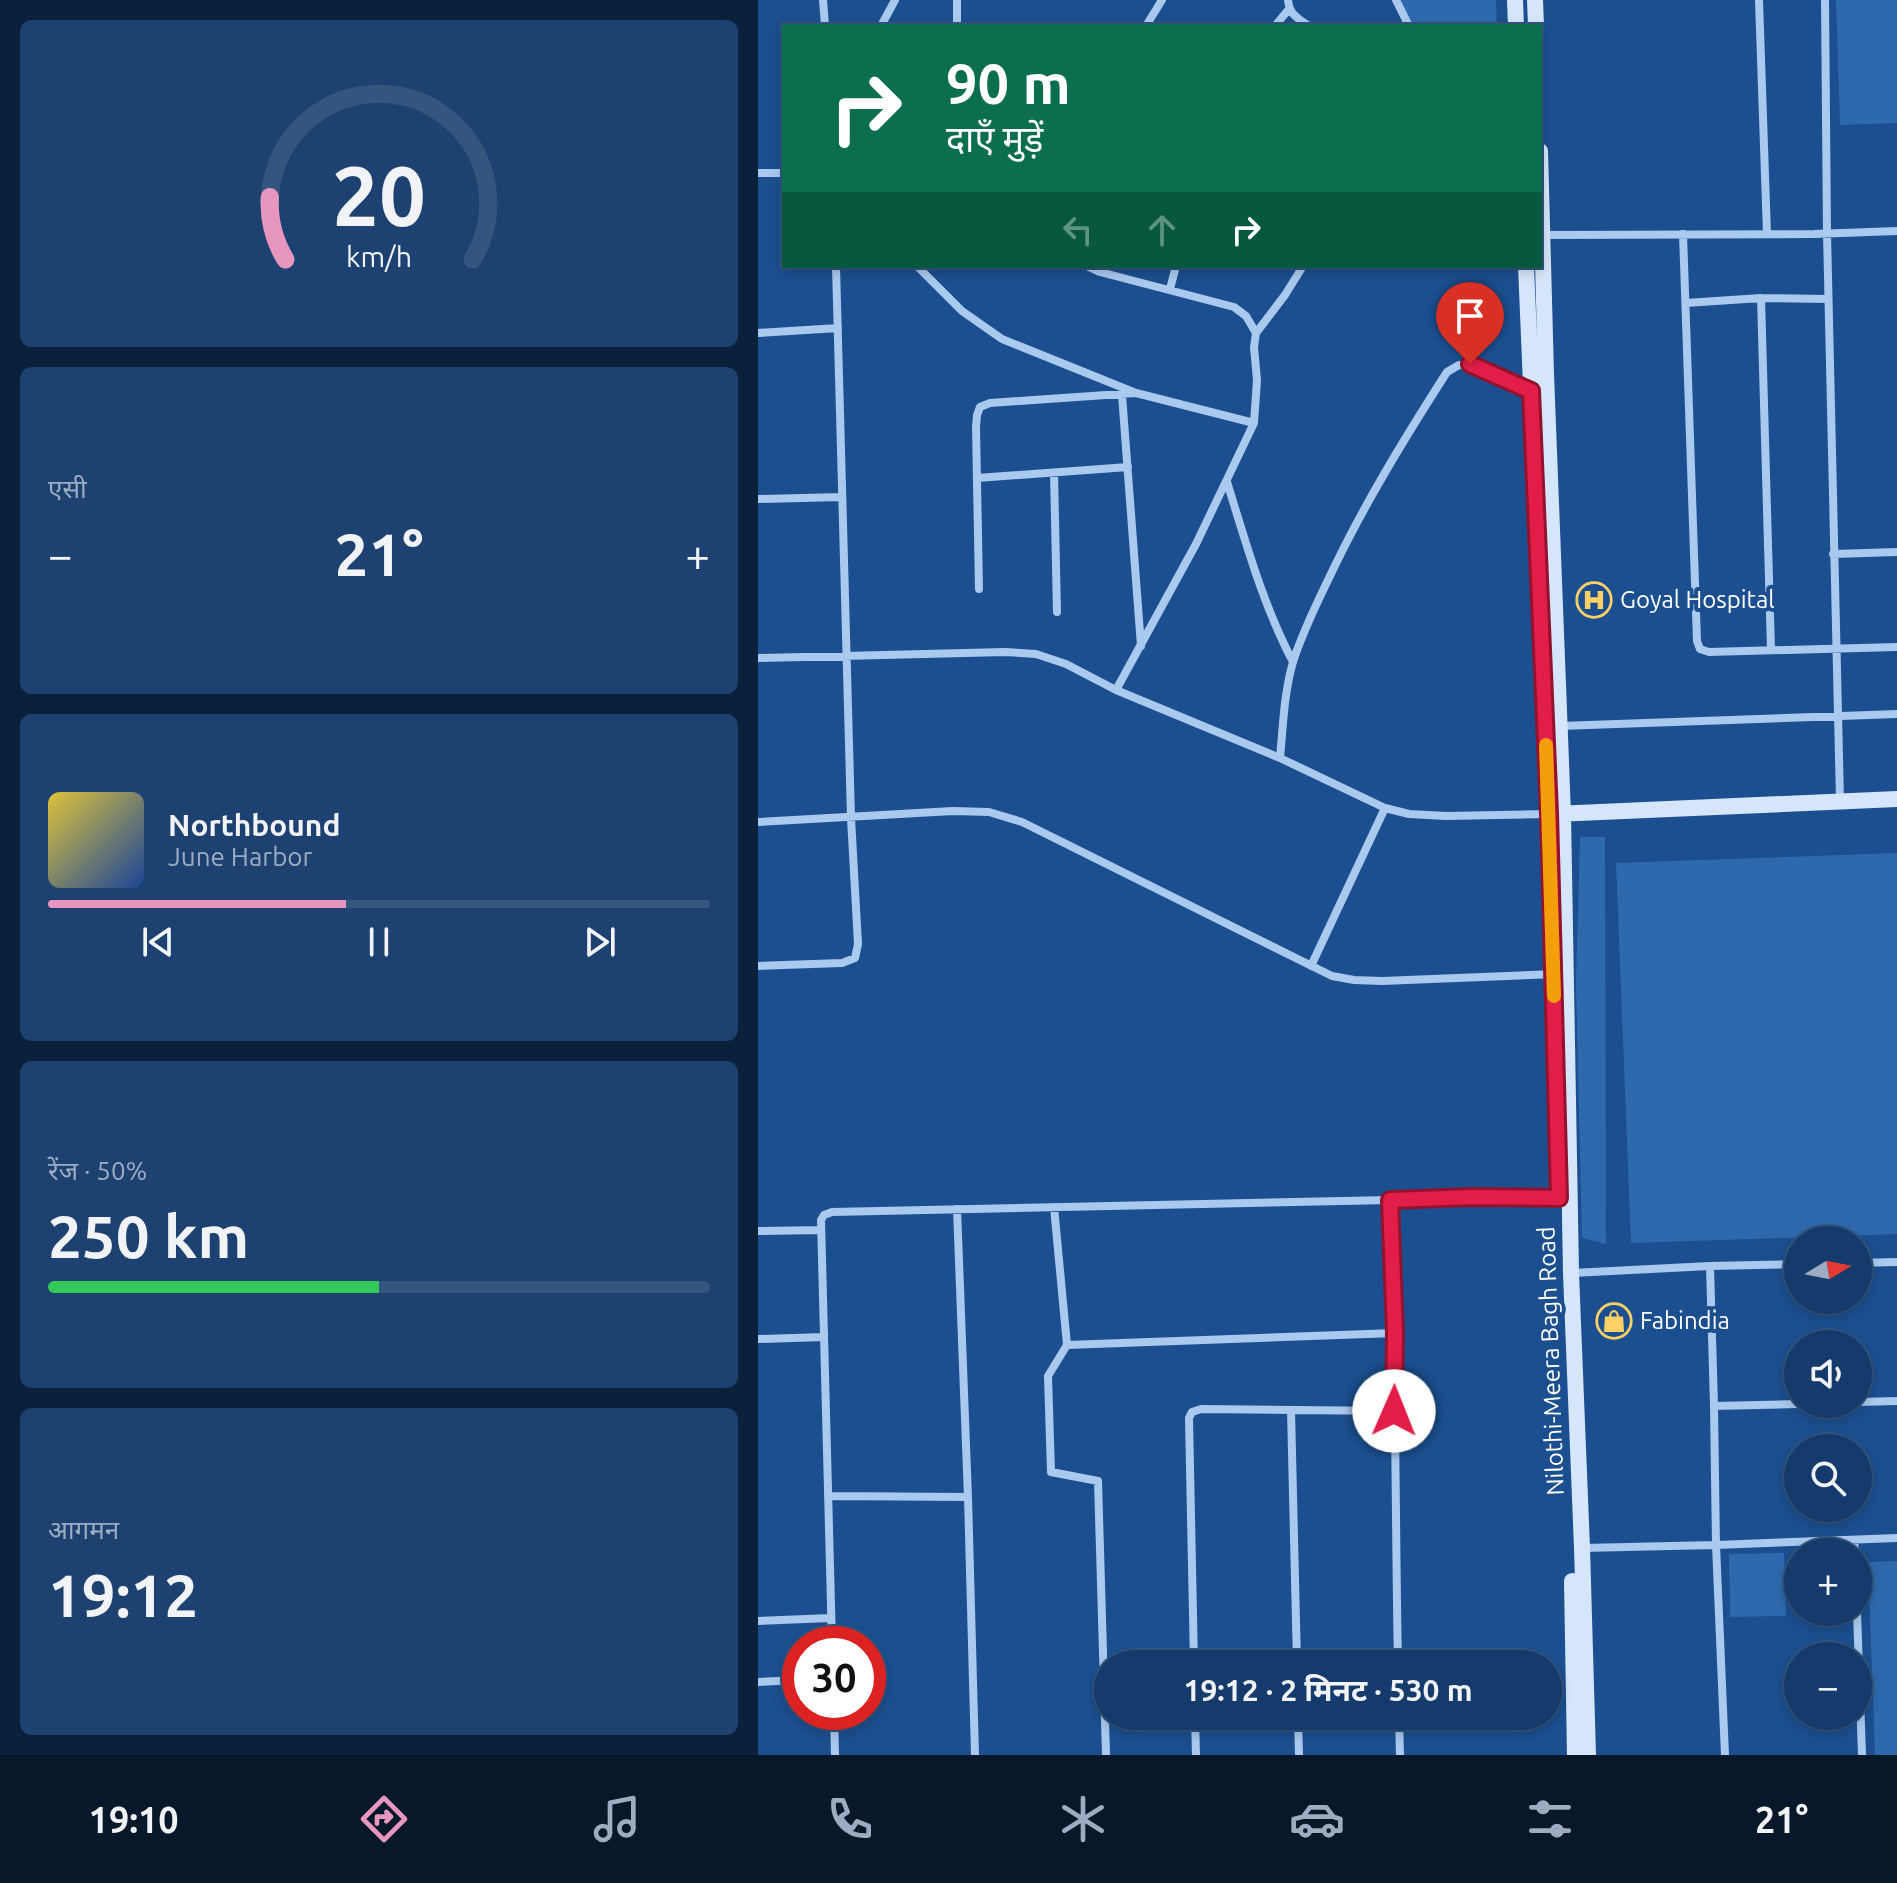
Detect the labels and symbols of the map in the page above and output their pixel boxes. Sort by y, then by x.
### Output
pin [1436,282,1504,364]
hospital icon: Goyal Hospital [1575,581,1613,619]
place label: Goyal Hospital [1620,586,1775,613]
street label: Nilothi-Meera Bagh Road [1532,1226,1569,1496]
north arrow [1784,1226,1872,1314]
shop icon: Fabindia [1595,1302,1633,1340]
place label: Fabindia [1640,1307,1730,1334]
position arrow [1352,1369,1436,1453]
speed limit sign: 30 [782,1626,886,1730]

